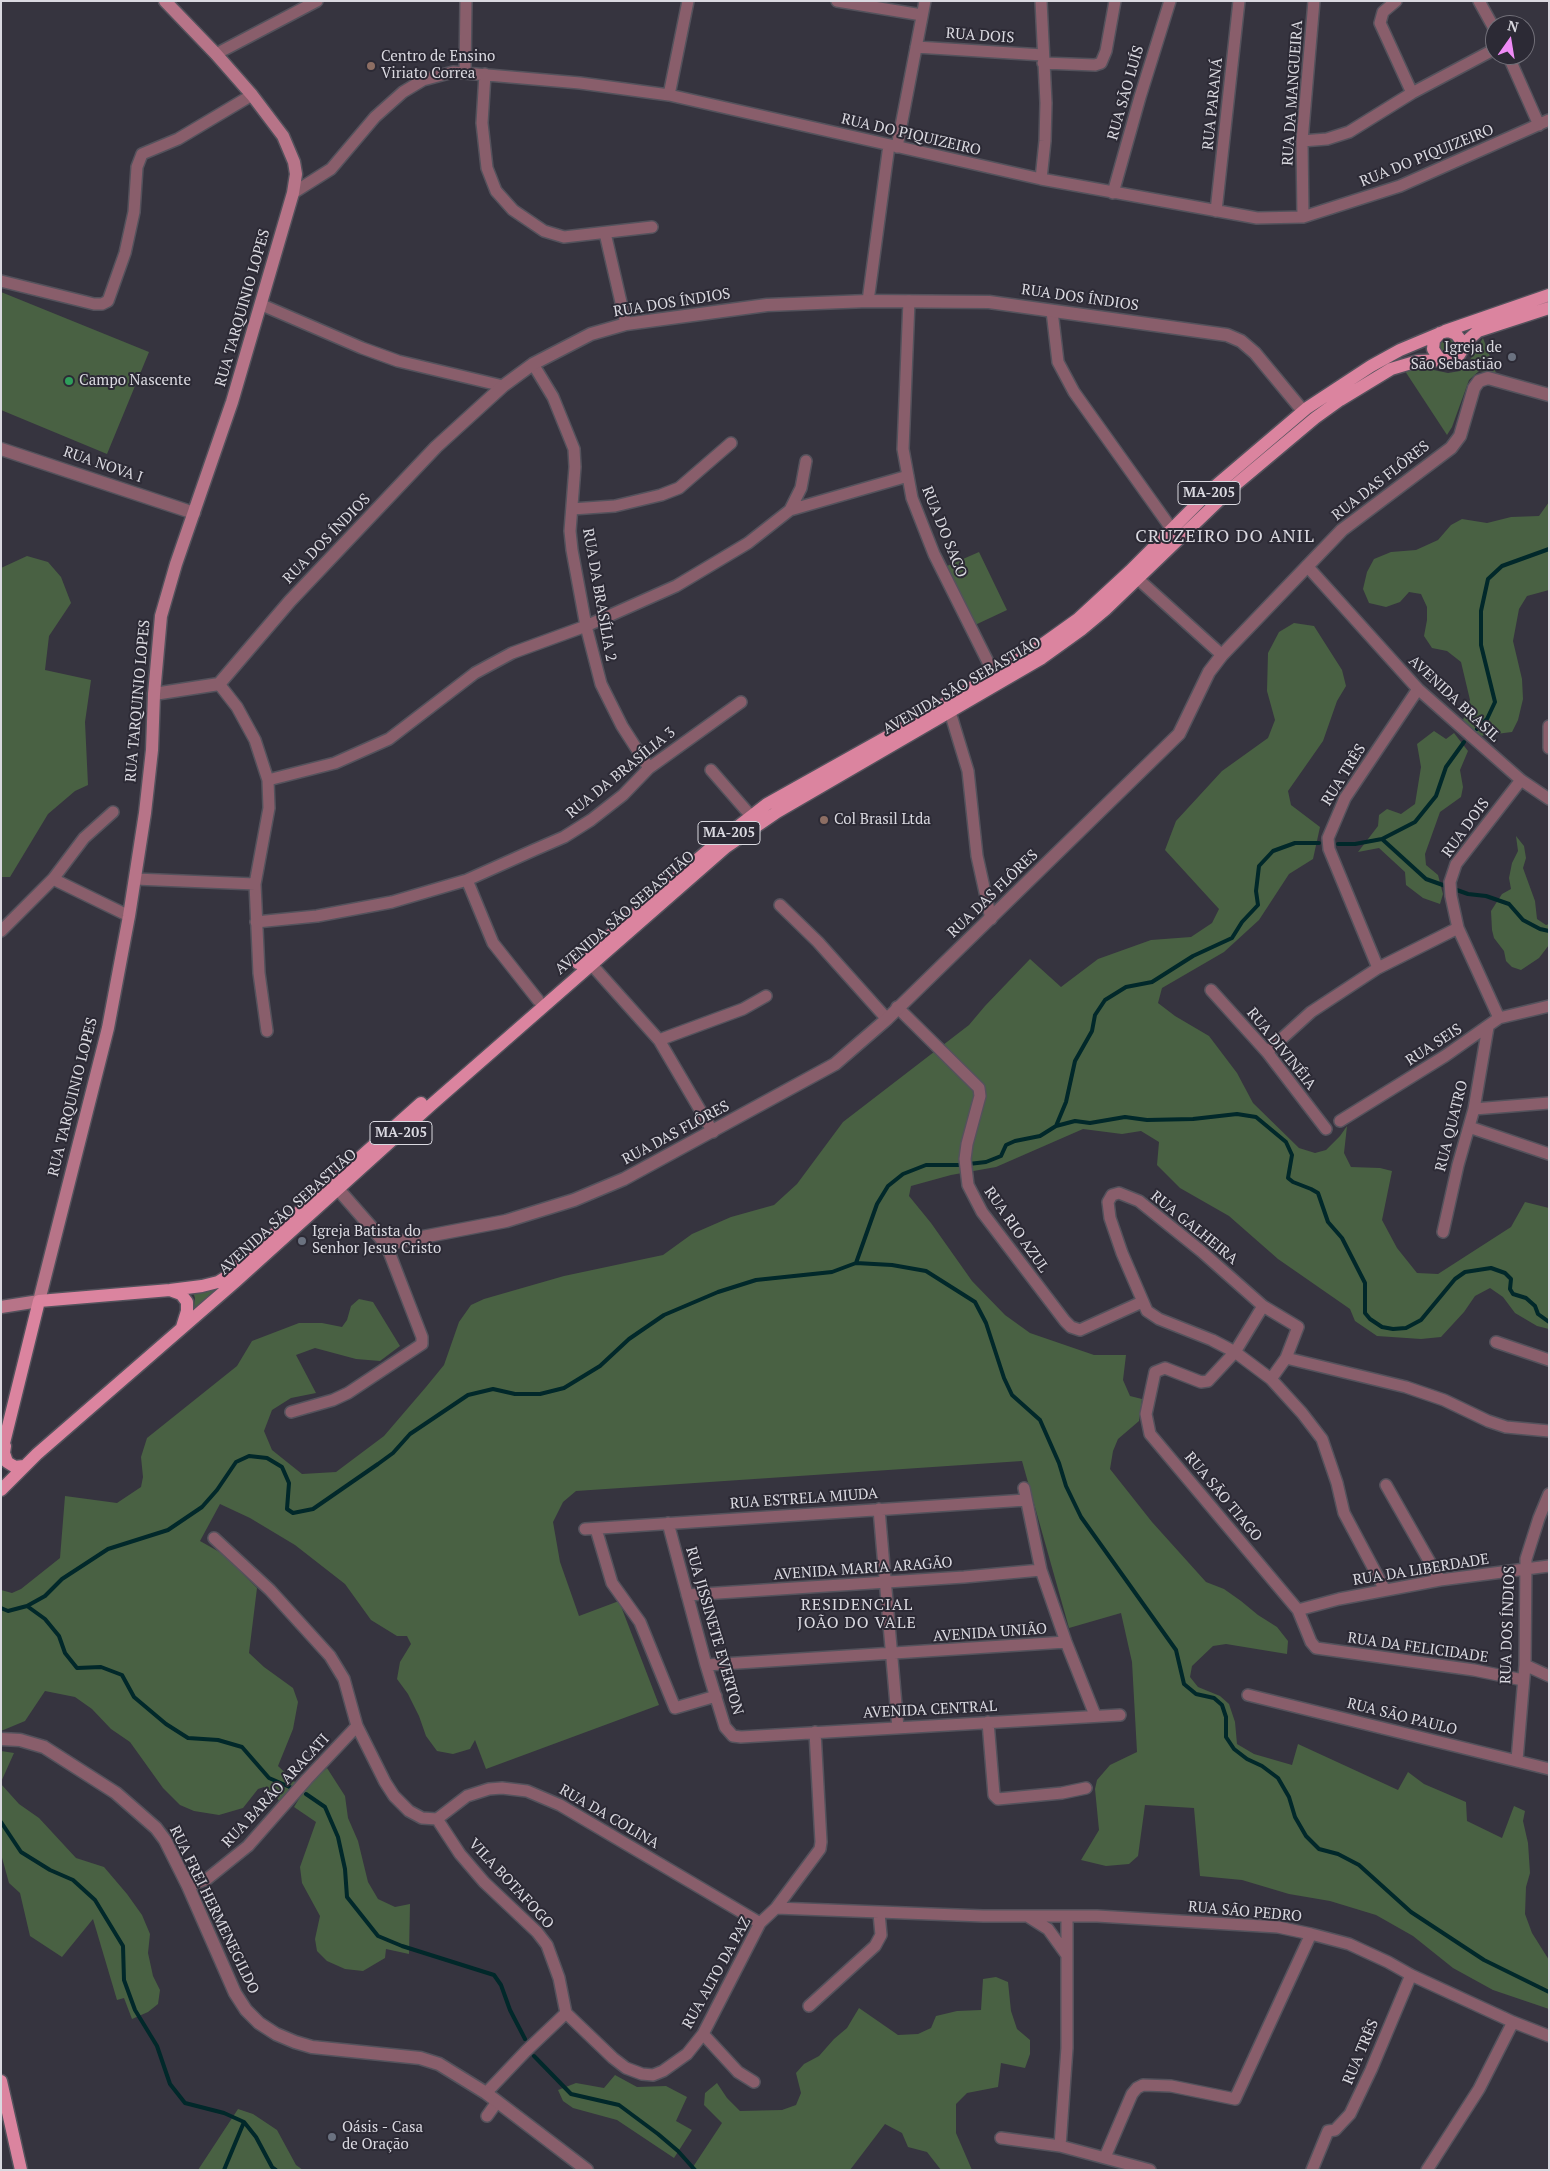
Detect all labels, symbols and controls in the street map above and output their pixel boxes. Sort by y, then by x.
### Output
north arrow [1485,15,1535,65]
text: N [1506,15,1521,36]
street label: RUA DA MANGUEIRA [1279,20,1307,166]
street label: RUA DOIS [945,25,1015,47]
street label: RUA SÃO LUÍS [1104,44,1148,142]
place label: Centro de Ensino Viriato Correa [381,48,495,83]
street label: RUA PARANÁ [1199,57,1227,151]
marker: Centro de Ensino Viriato Correa [365,60,377,72]
street label: RUA DO PIQUIZEIRO [839,110,983,160]
street label: RUA DO PIQUIZEIRO [1357,121,1497,191]
street label: RUA TARQUINIO LOPES [212,227,274,389]
street label: RUA DOS ÍNDIOS [1020,281,1140,315]
street label: RUA DOS ÍNDIOS [612,285,732,321]
place label: Igreja de São Sebastião [1411,339,1502,374]
marker: Igreja de São Sebastião [1506,351,1518,363]
place label: Campo Nascente [79,372,191,390]
marker: Campo Nascente [63,375,75,387]
street label: RUA DAS FLÔRES [1329,437,1433,525]
street label: RUA NOVA I [61,443,145,487]
road number: MA-205 [1178,482,1240,504]
street label: RUA DO SACO [918,484,970,580]
street label: RUA DOS ÍNDIOS [279,490,375,588]
district label: CRUZEIRO DO ANIL [1133,526,1317,548]
street label: RUA DA BRASÍLIA 2 [578,527,620,663]
street label: RUA TARQUINIO LOPES [122,619,154,783]
street label: AVENIDA SÃO SEBASTIÃO [880,633,1044,739]
street label: AVENIDA BRASIL [1405,652,1503,746]
street label: RUA DA BRASÍLIA 3 [563,724,679,822]
street label: RUA TRÊS [1318,741,1370,809]
street label: RUA DOIS [1439,795,1493,861]
place label: Col Brasil Ltda [834,811,931,829]
marker: Col Brasil Ltda [818,814,830,826]
road number: MA-205 [698,821,760,844]
street label: RUA DAS FLÔRES [944,846,1042,942]
street label: AVENIDA SÃO SEBASTIÃO [551,847,699,979]
street label: RUA DIVINÉIA [1242,1004,1320,1094]
street label: RUA TARQUINIO LOPES [45,1016,101,1178]
street label: RUA SEIS [1402,1020,1466,1070]
street label: RUA QUATRO [1432,1079,1472,1173]
street label: RUA DAS FLÔRES [619,1097,733,1169]
road number: MA-205 [370,1122,432,1144]
street label: AVENIDA SÃO SEBASTIÃO [215,1145,361,1279]
street label: RUA RIO AZUL [980,1184,1052,1276]
street label: RUA GALHEIRA [1147,1187,1241,1269]
place label: Igreja Batista do Senhor Jesus Cristo [312,1223,441,1258]
marker: Igreja Batista do Senhor Jesus Cristo [296,1235,308,1247]
street label: RUA SÃO TIAGO [1180,1449,1266,1545]
street label: RUA ESTRELA MIUDA [729,1485,879,1513]
street label: RUA JISSINETE EVERTON [681,1545,747,1717]
street label: RUA DA LIBERDADE [1352,1550,1490,1590]
street label: AVENIDA MARIA ARAGÃO [773,1554,953,1584]
street label: RUA DOS ÍNDIOS [1497,1566,1519,1684]
district label: RESIDENCIAL JOÃO DO VALE [796,1595,918,1633]
street label: AVENIDA UNIÃO [932,1620,1048,1646]
street label: RUA DA FELICIDADE [1346,1629,1490,1667]
street label: RUA SÃO PAULO [1345,1695,1459,1739]
street label: AVENIDA CENTRAL [862,1697,998,1723]
street label: RUA BARÃO ARACATI [219,1730,333,1852]
street label: RUA DA COLINA [556,1781,662,1853]
street label: RUA FREI HERMENEGILDO [165,1823,263,1997]
street label: VILA BOTAFOGO [465,1835,557,1933]
street label: RUA SÃO PEDRO [1187,1898,1303,1926]
street label: RUA ALTO DA PAZ [679,1914,755,2032]
street label: RUA TRÊS [1339,2017,1383,2087]
place label: Oásis - Casa de Oração [342,2119,423,2154]
marker: Oásis - Casa de Oração [326,2131,338,2143]

